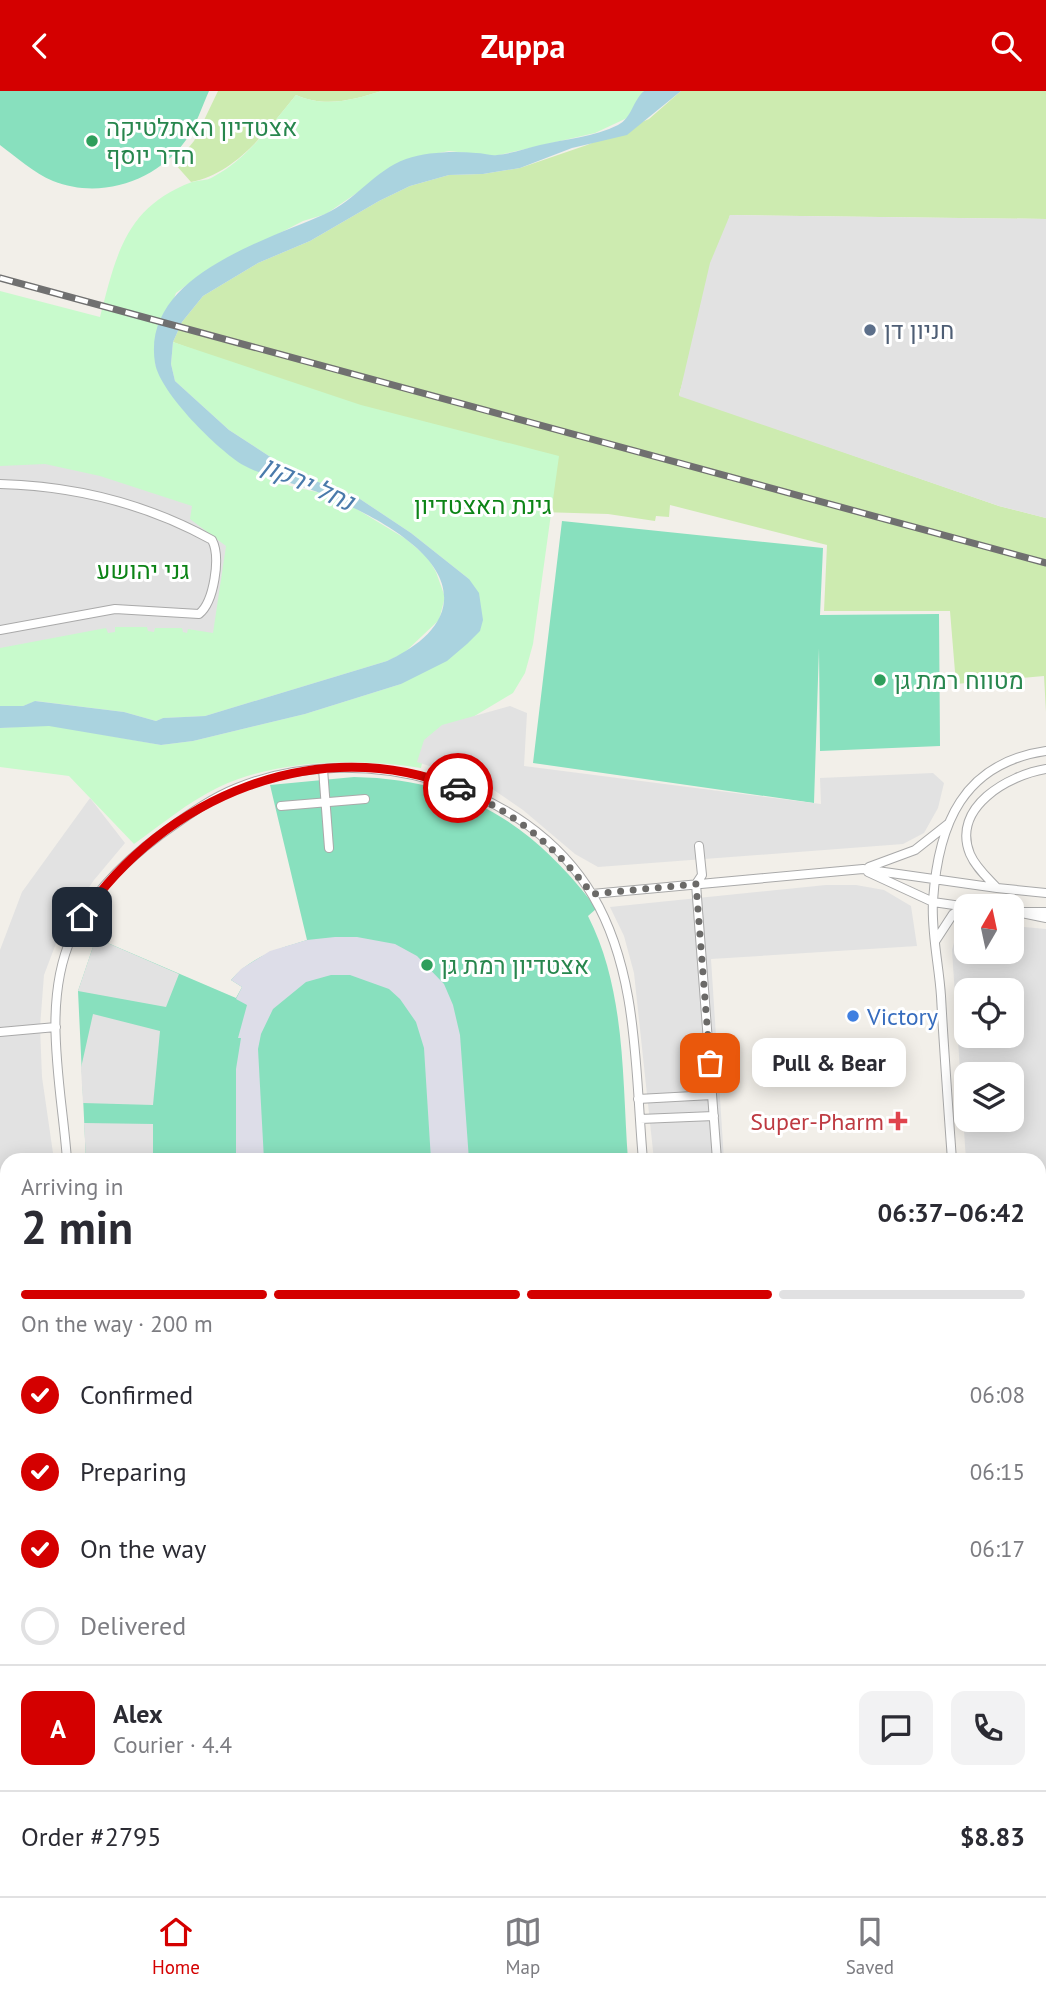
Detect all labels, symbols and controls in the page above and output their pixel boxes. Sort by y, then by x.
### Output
text: Zuppa [481,25,565,67]
icon: back [21,27,59,65]
icon: search [987,27,1025,65]
place label: אצטדיון האתלטיקה הדר יוסף [106,112,297,171]
marker: אצטדיון האתלטיקה הדר יוסף [84,133,100,149]
place label: חניון דן [884,315,954,346]
marker: חניון דן [862,322,878,338]
water label: נחל ירקון [257,448,361,519]
park label: גינת האצטדיון [414,490,552,521]
park label: גני יהושע [97,555,190,586]
place label: מטווח רמת גן [894,665,1024,696]
marker: מטווח רמת גן [872,672,888,688]
courier [423,753,493,823]
icon: car [439,769,477,807]
pin [52,887,112,947]
north arrow [954,894,1024,964]
map controls [954,894,1024,1132]
icon: home [63,898,101,936]
place label: אצטדיון רמת גן [441,950,589,981]
marker: אצטדיון רמת גן [419,957,435,973]
button: locate [954,978,1024,1048]
place label: Victory [866,1001,938,1032]
marker: Victory [845,1008,861,1024]
pin [680,1033,740,1093]
callout: Pull & Bear [752,1039,906,1087]
icon: bag [691,1044,729,1082]
text: Pull & Bear [772,1048,886,1077]
button: layers [954,1062,1024,1132]
place label: Super-Pharm [750,1106,884,1137]
marker: Super-Pharm [890,1113,906,1129]
text: Arriving in [21,1172,123,1201]
text: 06:37–06:42 [878,1196,1025,1229]
text: 2 min [21,1197,133,1257]
text: On the way · 200 m [21,1309,213,1338]
icon: check [21,1376,59,1414]
text: Confirmed [80,1378,193,1411]
text: 06:08 [970,1380,1025,1409]
icon: check [21,1453,59,1491]
text: Preparing [80,1455,187,1488]
text: 06:15 [970,1457,1025,1486]
icon: check [21,1530,59,1568]
text: On the way [80,1532,206,1565]
text: 06:17 [970,1534,1025,1563]
text: Delivered [80,1609,186,1642]
button: chat [859,1691,933,1765]
button: phone [951,1691,1025,1765]
text: Alex [113,1697,163,1730]
text: A [50,1712,66,1745]
text: Courier · 4.4 [113,1730,232,1759]
text: Order #2795 [21,1820,161,1853]
text: $8.83 [960,1820,1025,1853]
tab: Home [152,1913,200,1979]
tab: Map [504,1913,542,1979]
tab: Saved [846,1913,894,1979]

